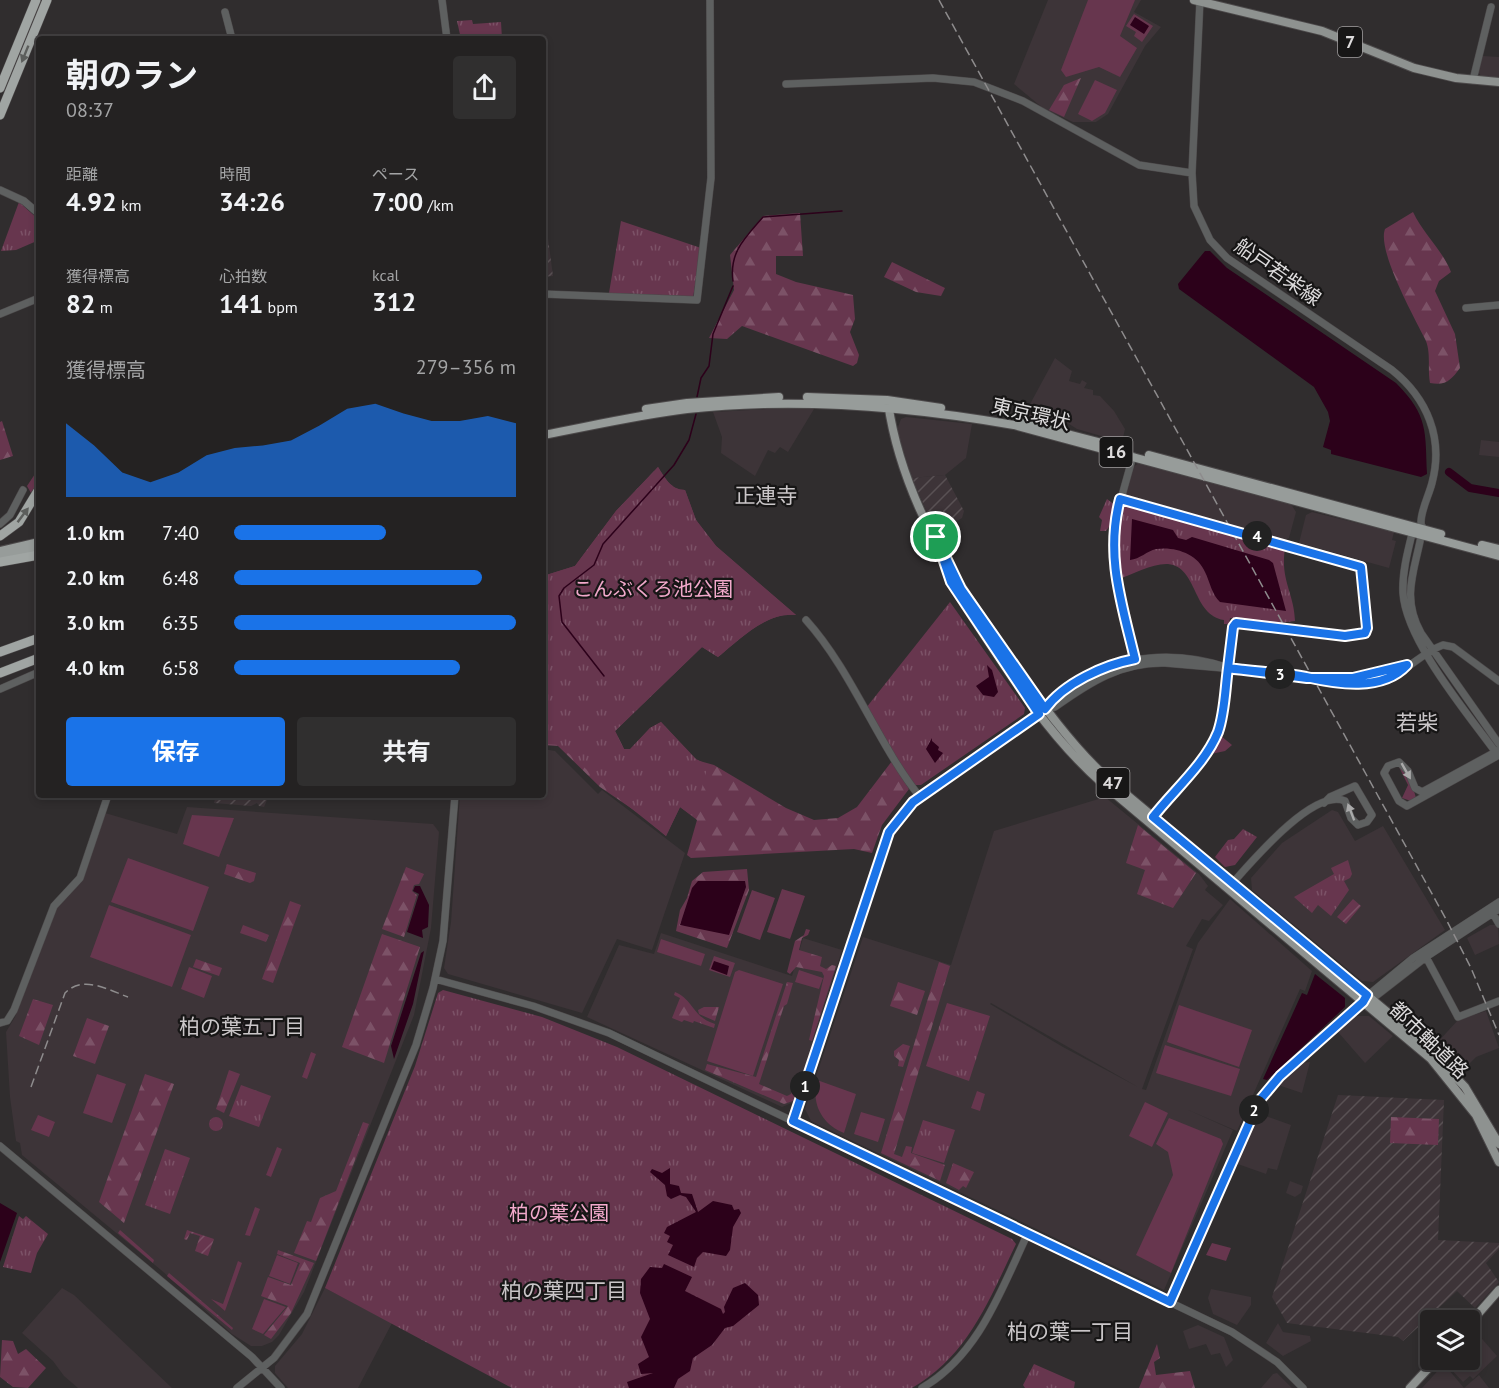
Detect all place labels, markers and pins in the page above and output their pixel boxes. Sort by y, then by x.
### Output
pin [910,511,961,562]
pin: 4 [1242,521,1272,551]
pin: 3 [1265,659,1295,689]
pin: 1 [790,1071,820,1101]
pin: 2 [1239,1095,1269,1125]

